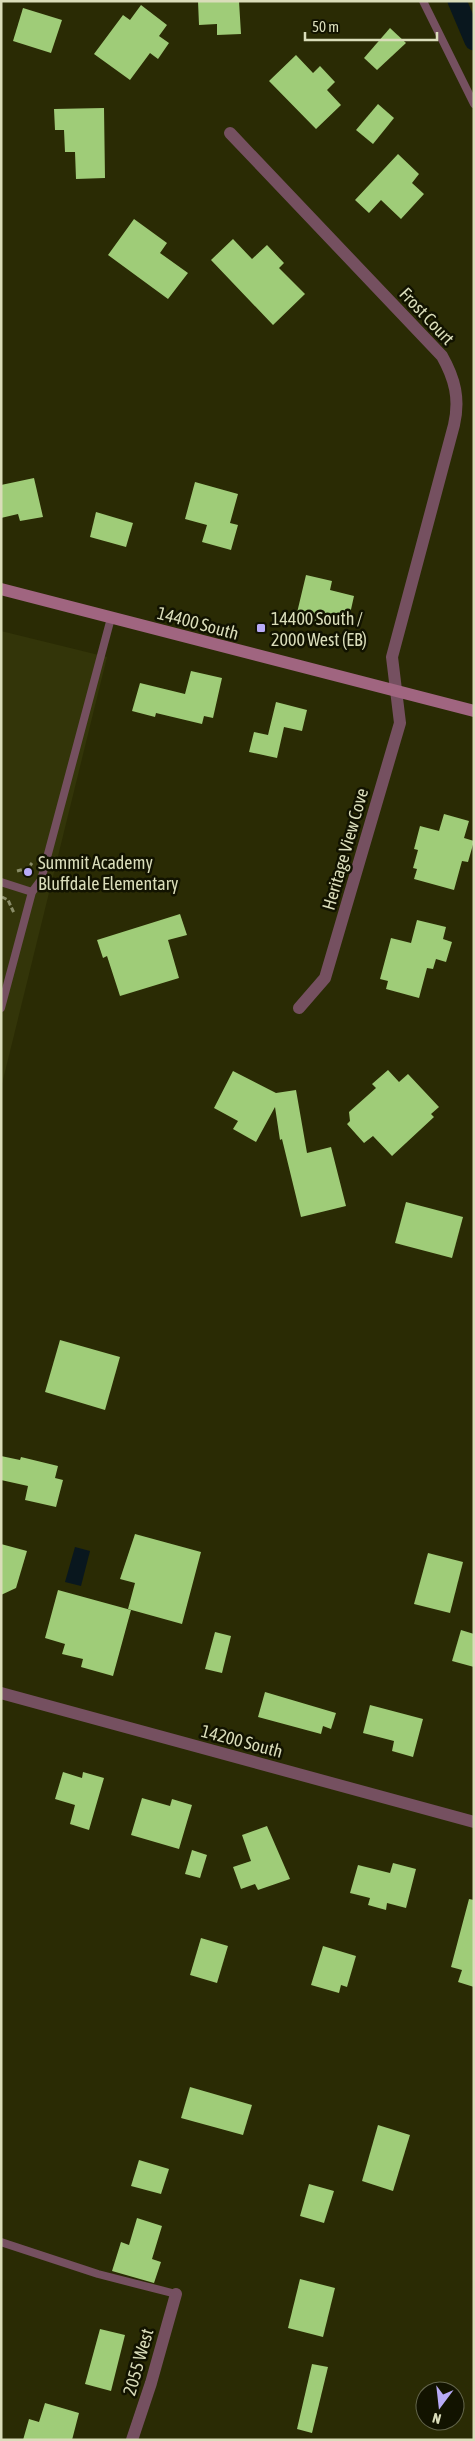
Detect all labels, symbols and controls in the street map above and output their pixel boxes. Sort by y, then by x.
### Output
scale bar [305,10,438,42]
text: 50 m [312,18,339,35]
street label: Frost Court [395,283,459,349]
street label: 14400 South [155,602,241,644]
place label: 14400 South / 2000 West (EB) [271,608,367,650]
marker: 14400 South / 2000 West (EB) [255,622,267,634]
street label: Heritage View Cove [318,786,372,912]
place label: Summit Academy Bluffdale Elementary [38,852,178,894]
marker: Summit Academy Bluffdale Elementary [22,866,34,878]
street label: 14200 South [199,1720,285,1762]
street label: 2055 West [118,2326,158,2398]
north arrow [415,2381,465,2431]
text: N [431,2410,443,2427]

